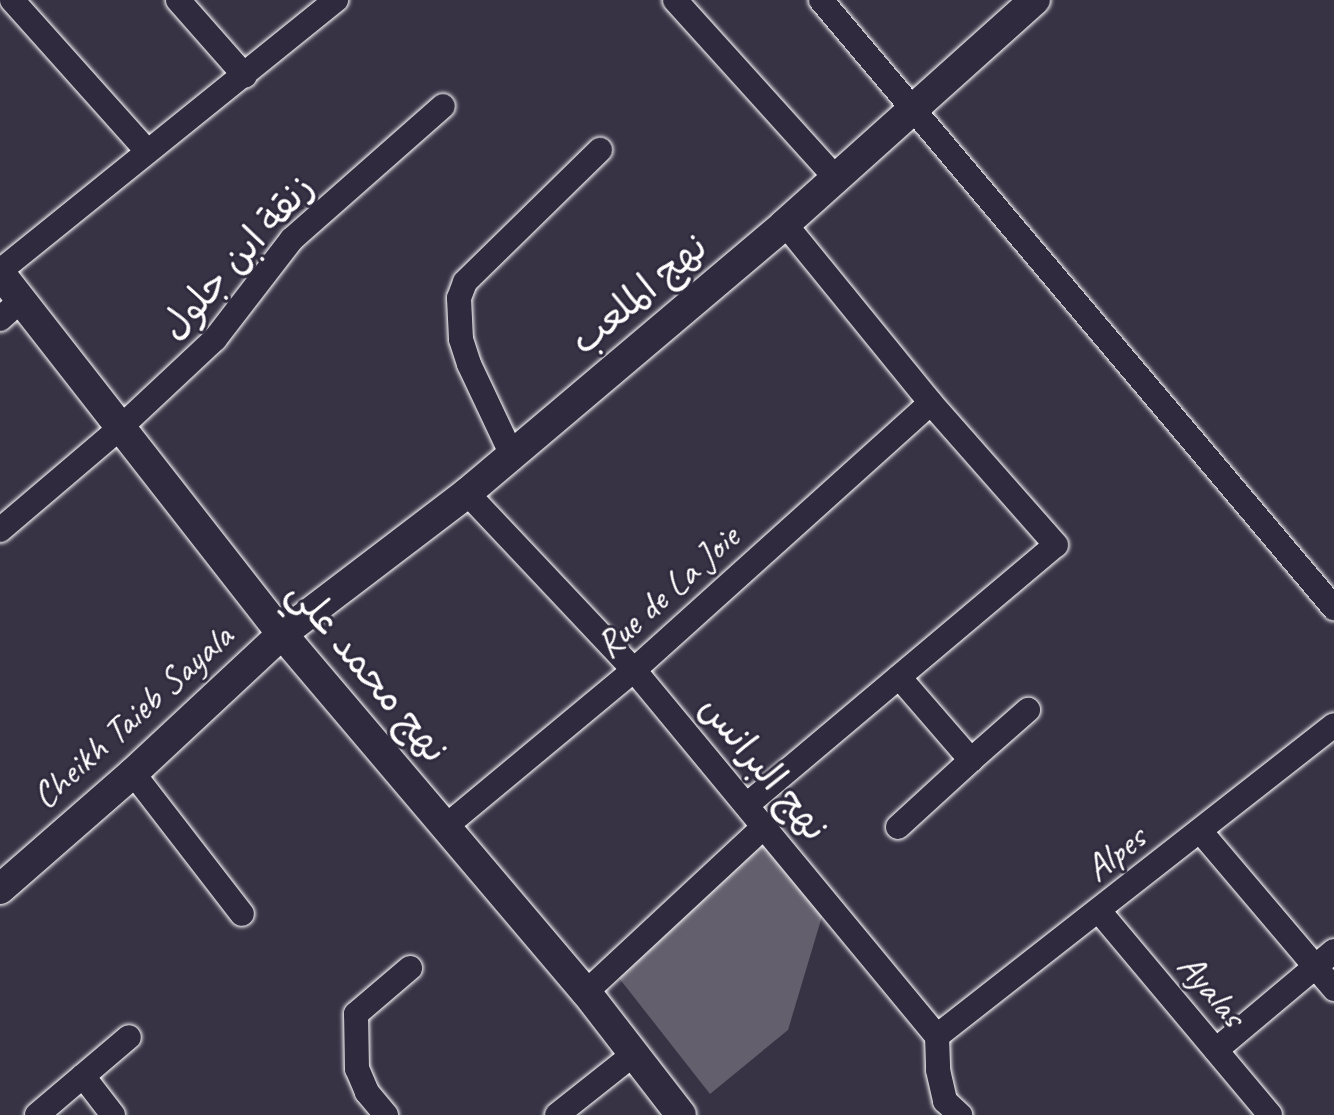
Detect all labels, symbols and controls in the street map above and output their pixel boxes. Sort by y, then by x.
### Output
street label: زنقة ابن جلول [151,165,323,349]
street label: نهج الملعب [562,224,716,364]
street label: Rue de La Joie [586,515,748,667]
street label: نهج محمد علي [278,570,458,772]
street label: Cheikh Taieb Sayala [22,614,242,818]
street label: نهج البرانس [690,686,838,850]
street label: Alpes [1075,815,1155,891]
street label: Ayalas [1168,944,1256,1036]

